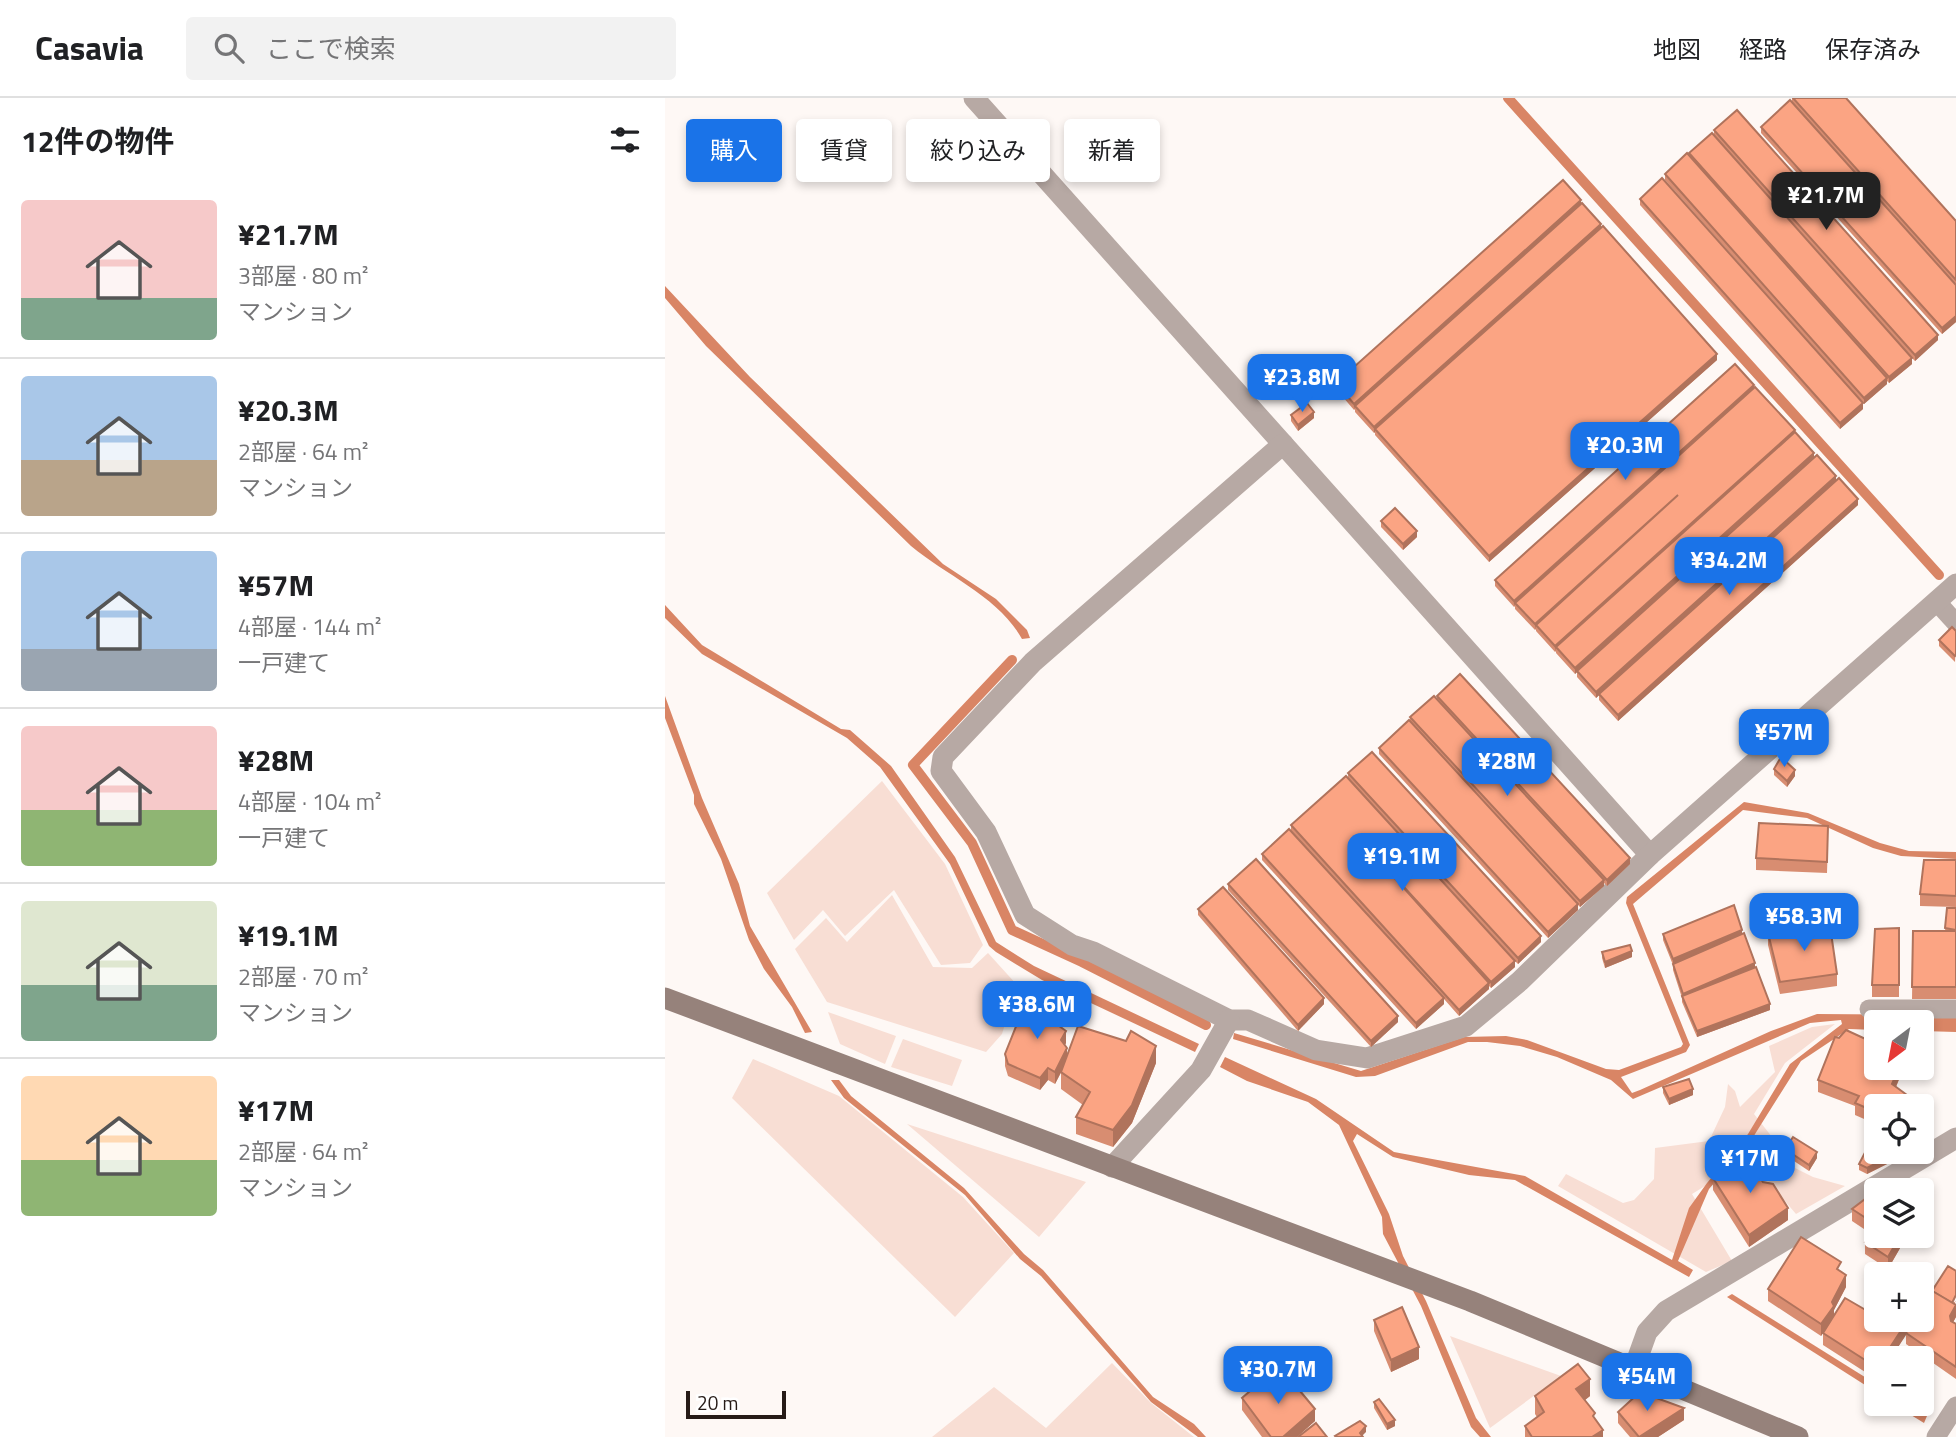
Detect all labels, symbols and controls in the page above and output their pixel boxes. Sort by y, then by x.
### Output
search box [186,17,676,80]
text: Casavia [35,23,144,73]
icon: search [210,29,248,67]
text: ここで検索 [266,29,396,68]
text: 地図 [1653,31,1701,67]
text: 経路 [1739,31,1787,67]
text: 保存済み [1825,31,1921,67]
text: 12件の物件 [21,118,175,164]
chip: 購入 [686,119,782,182]
chip: 賃貸 [796,119,892,182]
chip: 絞り込み [906,119,1050,182]
chip: 新着 [1064,119,1160,182]
icon: filters [606,121,644,159]
pin: ¥21.7M [1769,172,1883,232]
text: ¥21.7M [1787,177,1865,212]
text: ¥21.7M [238,211,339,257]
icon: home [77,228,161,312]
text: 3部屋 · 80 m² [238,258,368,293]
text: マンション [238,294,353,329]
pin: ¥23.8M [1245,354,1359,414]
text: ¥23.8M [1263,359,1341,394]
text: ¥20.3M [238,387,339,433]
icon: home [77,404,161,488]
pin: ¥20.3M [1568,422,1682,482]
text: ¥20.3M [1586,427,1664,462]
text: 2部屋 · 64 m² [238,434,368,469]
text: マンション [238,470,353,505]
pin: ¥34.2M [1672,538,1786,597]
text: ¥34.2M [1690,542,1768,577]
text: ¥57M [238,562,314,608]
icon: home [77,579,161,663]
text: 4部屋 · 144 m² [238,609,381,644]
text: 一戸建て [238,645,330,680]
pin: ¥57M [1743,710,1825,769]
text: ¥57M [1755,714,1813,749]
text: ¥28M [238,737,314,783]
pin: ¥28M [1466,738,1548,798]
text: ¥28M [1478,743,1536,778]
icon: home [77,754,161,838]
text: 4部屋 · 104 m² [238,784,381,819]
text: 一戸建て [238,820,330,855]
pin: ¥19.1M [1345,834,1459,893]
text: ¥19.1M [1363,838,1441,873]
pin: ¥58.3M [1747,894,1861,953]
text: ¥58.3M [1765,898,1843,933]
text: ¥19.1M [238,912,339,958]
icon: home [77,929,161,1013]
text: 2部屋 · 70 m² [238,959,368,994]
pin: ¥38.6M [980,982,1094,1041]
text: ¥38.6M [998,986,1076,1021]
text: マンション [238,995,353,1030]
north arrow [1864,1010,1934,1080]
map controls [1864,1010,1934,1416]
text: ¥17M [238,1087,314,1133]
button: locate [1864,1094,1934,1164]
icon: home [77,1104,161,1188]
text: 2部屋 · 64 m² [238,1134,368,1169]
pin: ¥17M [1709,1136,1791,1195]
text: ¥17M [1721,1140,1779,1175]
text: マンション [238,1170,353,1205]
button: layers [1864,1178,1934,1248]
button: + [1864,1262,1934,1332]
pin: ¥30.7M [1221,1346,1335,1406]
button: − [1864,1346,1934,1416]
text: ¥30.7M [1239,1351,1317,1386]
pin: ¥54M [1606,1354,1688,1413]
text: ¥54M [1618,1358,1676,1393]
scale bar [686,1388,786,1420]
text: 20 m [697,1388,738,1417]

